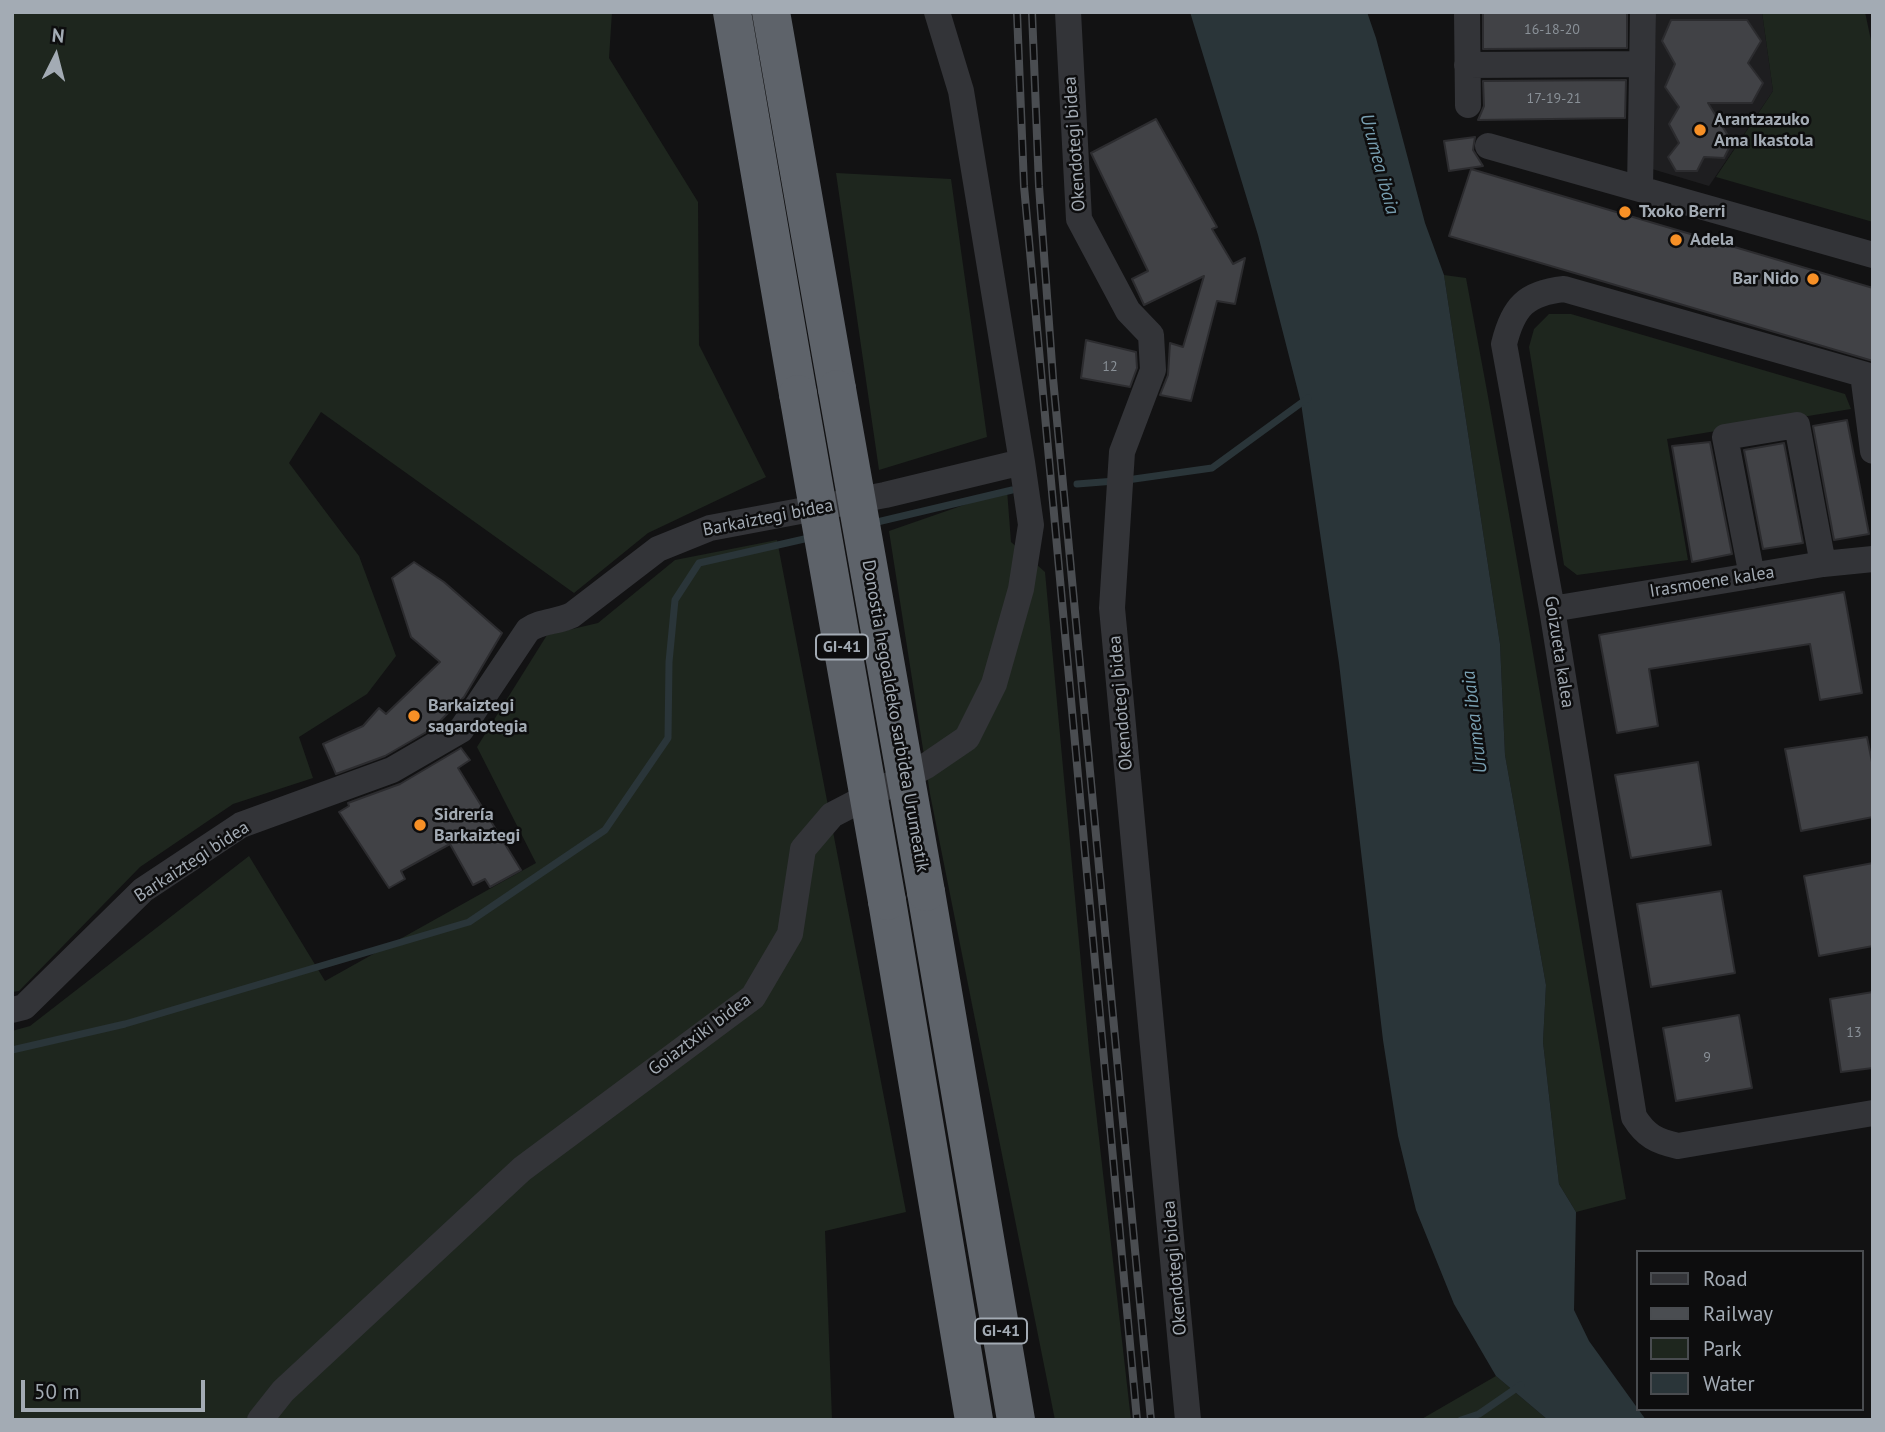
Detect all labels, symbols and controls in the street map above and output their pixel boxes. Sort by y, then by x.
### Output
north arrow [21,21,91,91]
house number: 16-18-20 [1524,22,1580,38]
text: N [51,23,66,48]
street label: Okendotegi bidea [1060,76,1090,212]
house number: 17-19-21 [1527,91,1581,107]
place label: Arantzazuko Ama Ikastola [1714,109,1813,152]
water label: Urumea ibaia [1355,111,1403,217]
marker: Arantzazuko Ama Ikastola [1692,122,1708,138]
place label: Txoko Berri [1639,201,1726,223]
marker: Txoko Berri [1617,204,1633,220]
place label: Adela [1690,229,1734,251]
marker: Adela [1668,232,1684,248]
place label: Bar Nido [1733,268,1799,290]
marker: Bar Nido [1805,271,1821,287]
house number: 12 [1102,359,1118,375]
street label: Barkaiztegi bidea [701,495,835,541]
street label: Donostia hegoaldeko sarbidea Urumeatik [857,558,933,874]
street label: Irasmoene kalea [1648,561,1776,603]
street label: Goizueta kalea [1539,594,1579,710]
road number: GI-41 [816,634,868,660]
street label: Okendotegi bidea [1104,635,1138,771]
water label: Urumea ibaia [1457,669,1493,775]
place label: Barkaiztegi sagardotegia [428,695,527,738]
marker: Barkaiztegi sagardotegia [406,708,422,724]
place label: Sidrería Barkaiztegi [434,804,520,846]
street label: Barkaiztegi bidea [131,817,253,907]
marker: Sidrería Barkaiztegi [412,817,428,833]
street label: Goiaztxiki bidea [644,989,756,1081]
house number: 13 [1846,1025,1862,1041]
house number: 9 [1703,1050,1711,1066]
street label: Okendotegi bidea [1158,1200,1192,1336]
legend [1636,1250,1864,1411]
text: Road [1703,1265,1747,1292]
text: Railway [1703,1300,1773,1327]
road number: GI-41 [975,1318,1027,1344]
text: Park [1703,1335,1742,1362]
scale bar [24,1366,208,1410]
text: Water [1703,1370,1755,1397]
text: 50 m [34,1378,80,1405]

